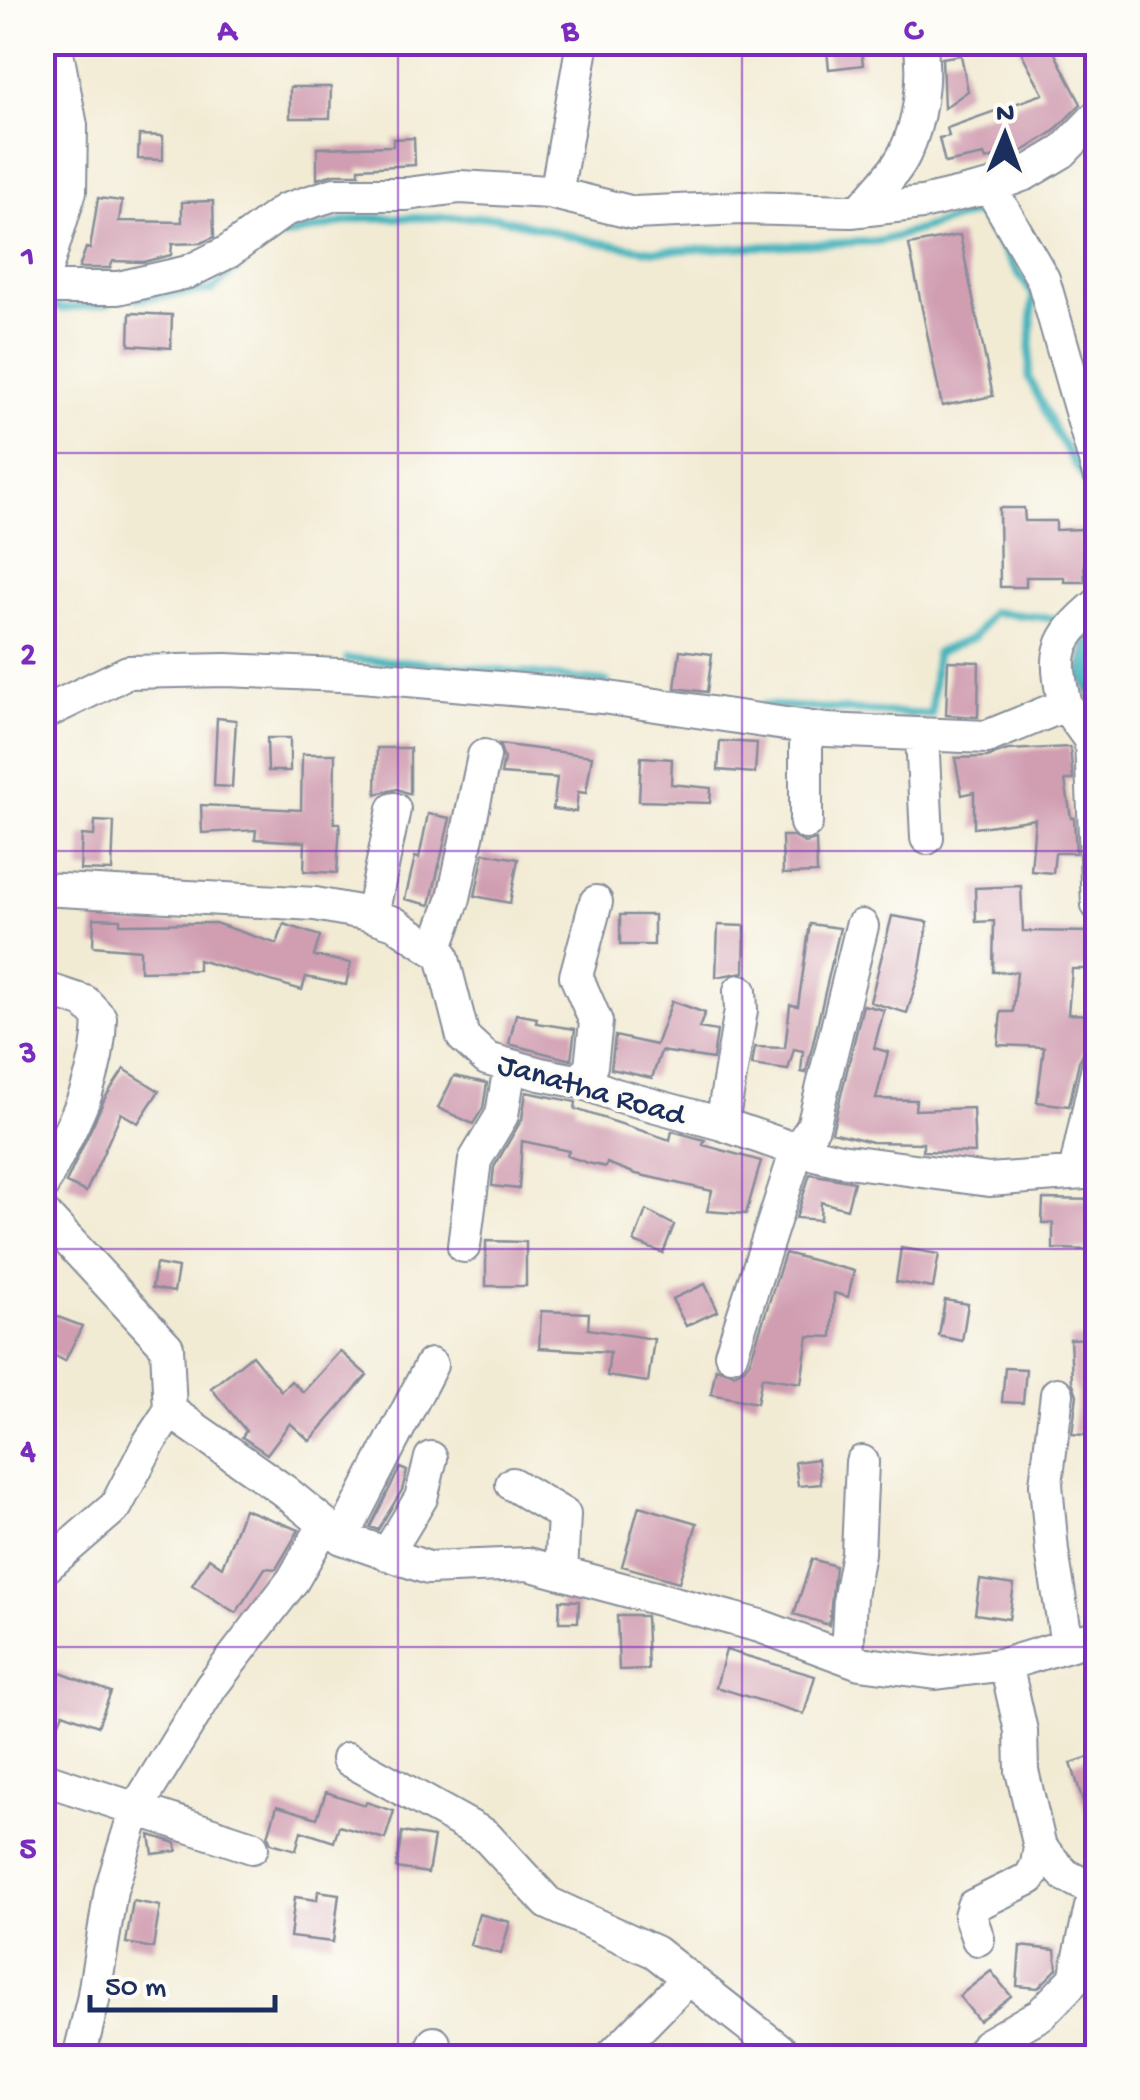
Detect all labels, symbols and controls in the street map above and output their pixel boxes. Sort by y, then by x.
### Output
text: A [217,14,239,52]
text: B [561,14,580,52]
text: C [904,14,924,52]
north arrow [955,85,1055,185]
text: N [996,98,1015,131]
text: 1 [21,240,34,278]
text: 2 [20,638,36,676]
text: 3 [19,1036,36,1074]
street label: Janatha Road [493,1047,691,1137]
text: 4 [19,1434,36,1472]
text: 5 [20,1832,37,1870]
scale bar [90,1950,275,2012]
text: 50 m [105,1972,166,2007]

